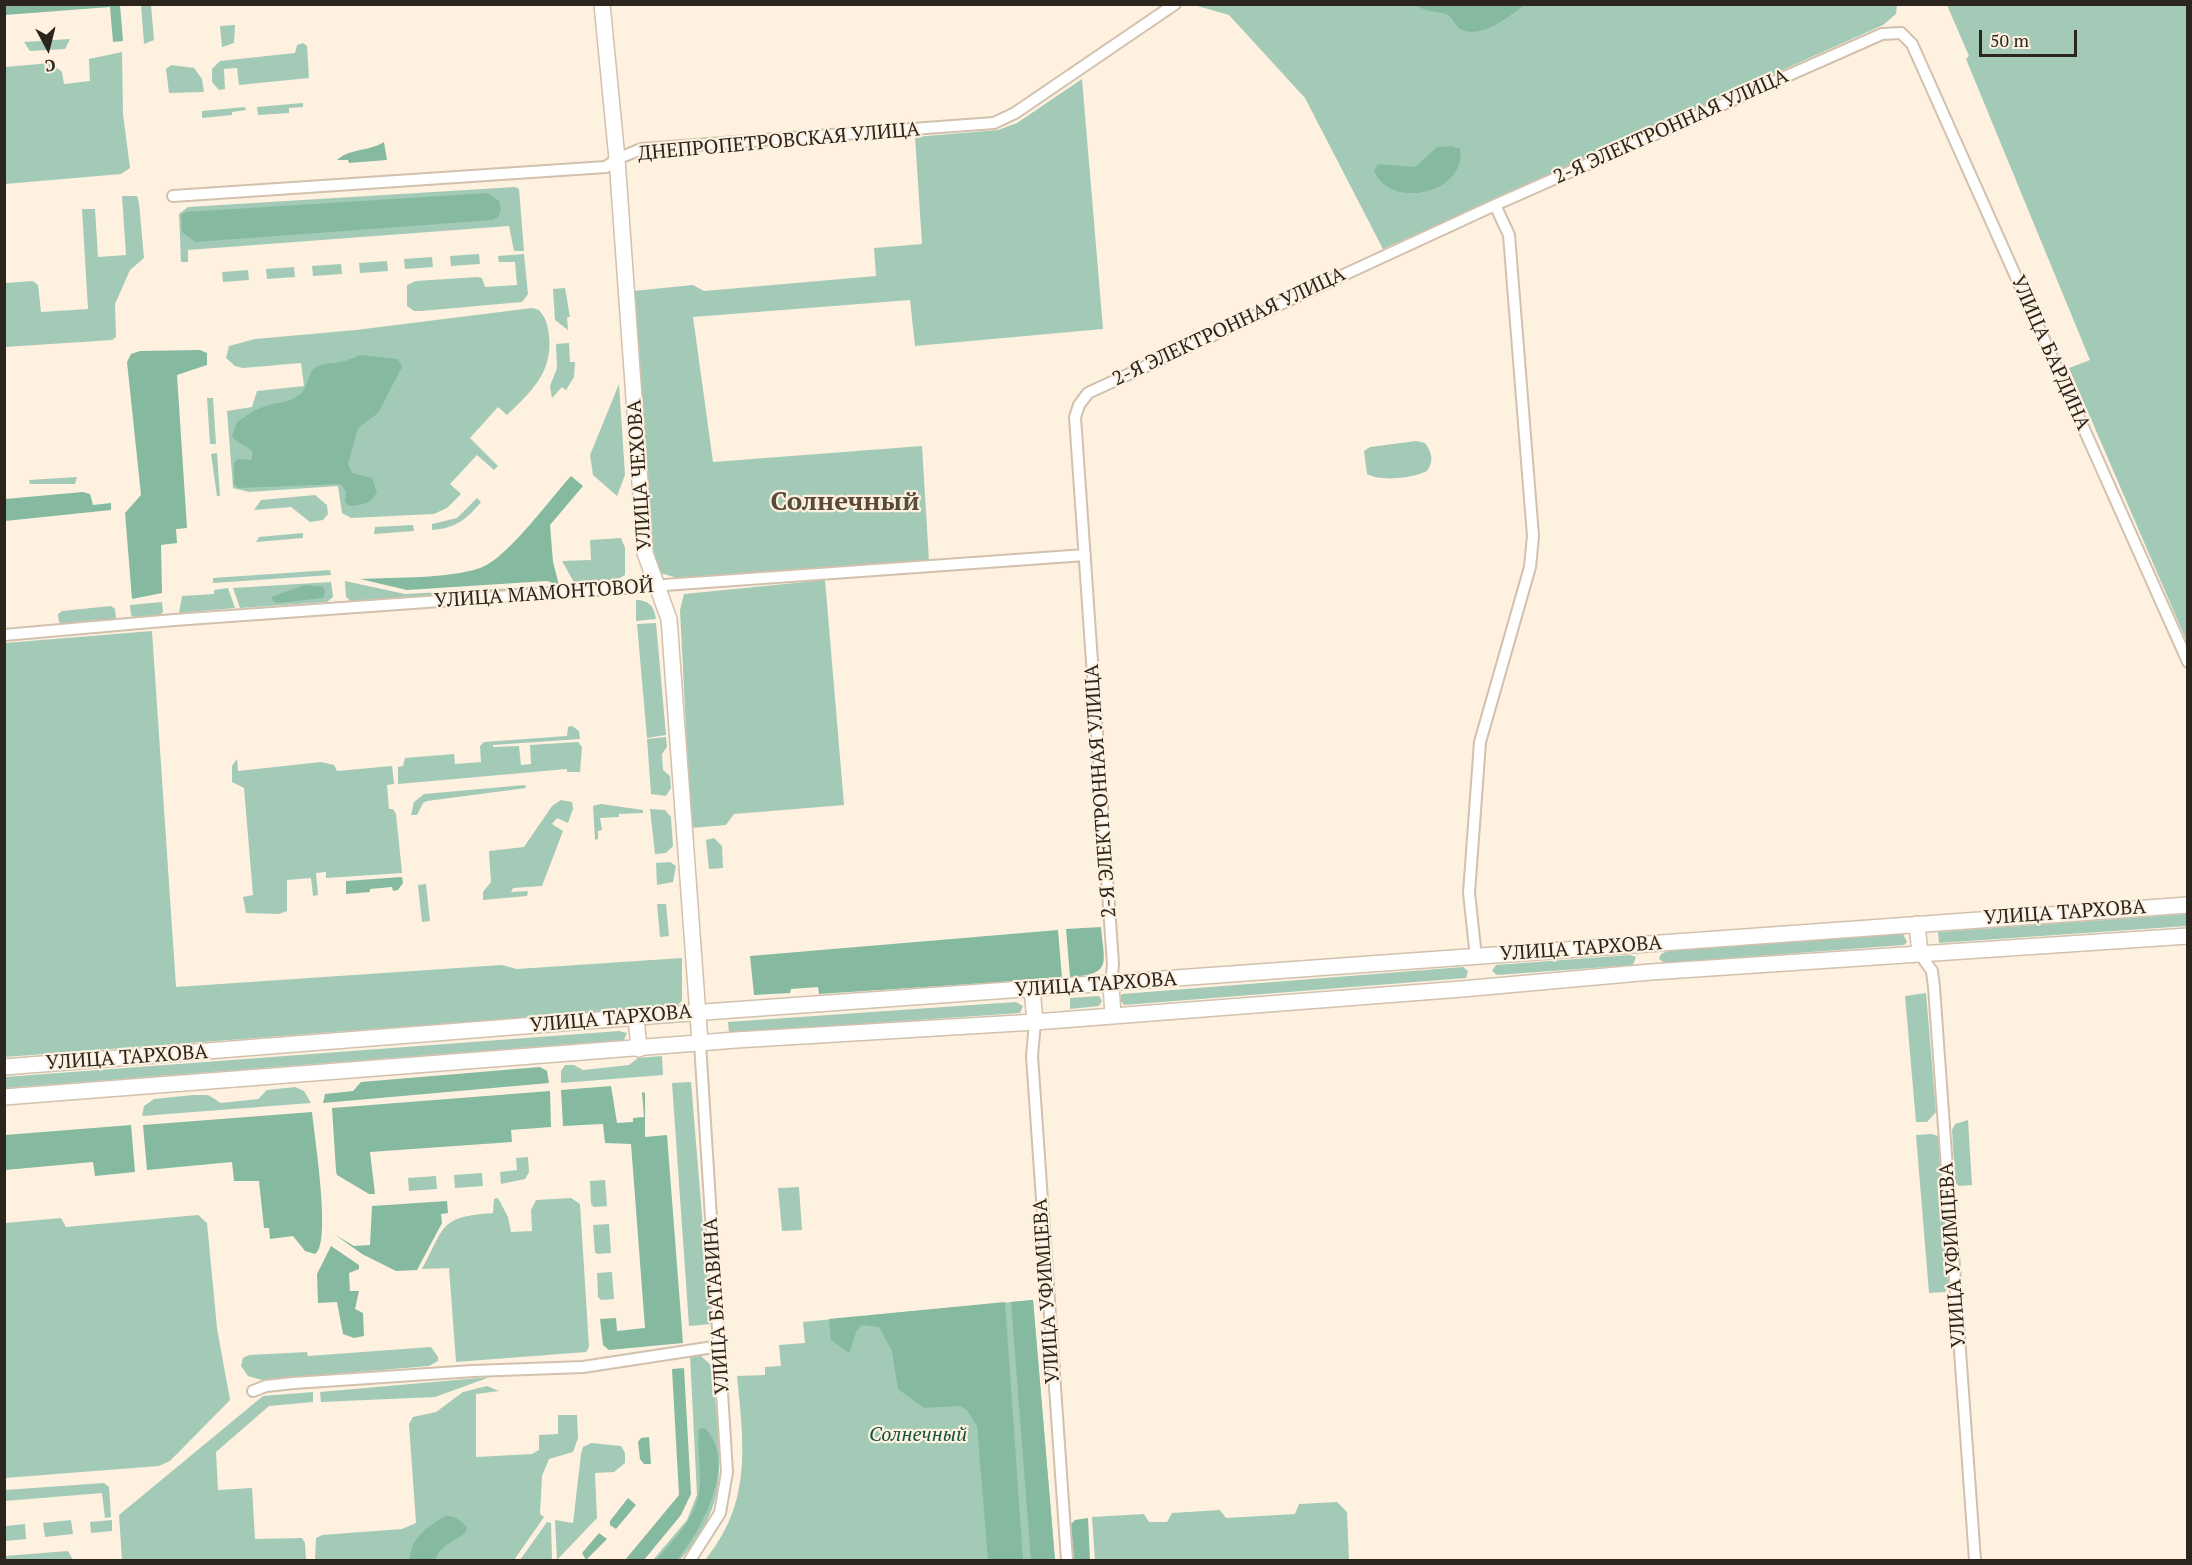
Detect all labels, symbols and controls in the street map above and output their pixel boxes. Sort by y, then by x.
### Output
north arrow [18,18,78,78]
scale bar [1982,18,2080,56]
text: 50 m [1990,28,2029,52]
text: С [44,54,57,77]
street label: 2-Я ЭЛЕКТРОННАЯ УЛИЦА [1550,64,1792,190]
street label: ДНЕПРОПЕТРОВСКАЯ УЛИЦА [637,118,921,166]
street label: 2-Я ЭЛЕКТРОННАЯ УЛИЦА [1109,262,1349,392]
street label: УЛИЦА БАРДИНА [2005,272,2095,434]
street label: УЛИЦА ЧЕХОВА [623,399,657,551]
district label: Солнечный [770,487,920,519]
street label: УЛИЦА МАМОНТОВОЙ [434,574,654,614]
street label: 2-Я ЭЛЕКТРОННАЯ УЛИЦА [1080,663,1122,919]
street label: УЛИЦА ТАРХОВА [1983,895,2147,931]
street label: УЛИЦА ТАРХОВА [1499,931,1663,967]
street label: УЛИЦА ТАРХОВА [1014,967,1178,1003]
street label: УЛИЦА ТАРХОВА [529,1000,693,1038]
street label: УЛИЦА ТАРХОВА [45,1040,209,1076]
street label: УЛИЦА УФИМЦЕВА [1935,1161,1971,1349]
street label: УЛИЦА УФИМЦЕВА [1029,1197,1065,1385]
street label: УЛИЦА БАТАВИНА [699,1217,735,1395]
park label: Солнечный [869,1423,967,1447]

